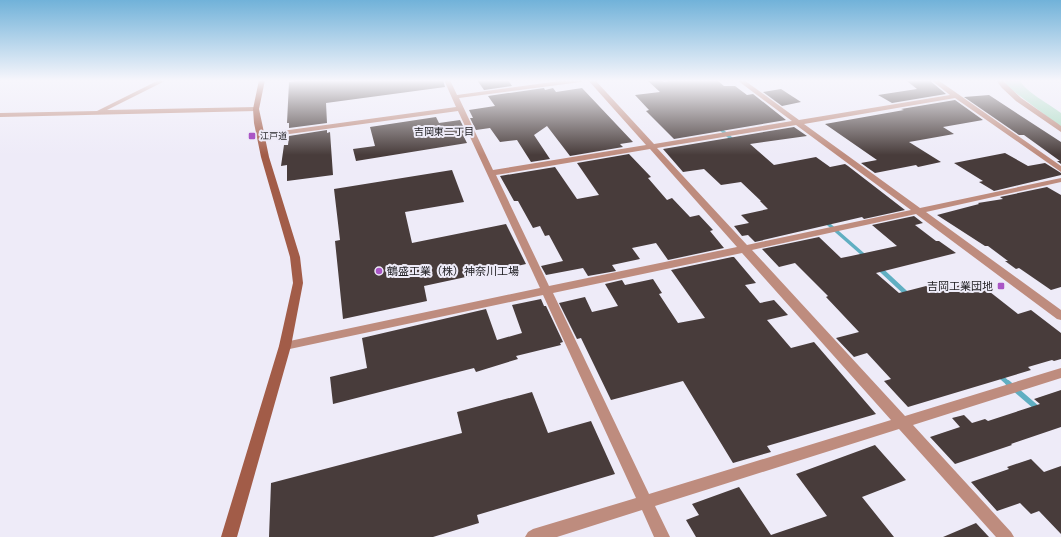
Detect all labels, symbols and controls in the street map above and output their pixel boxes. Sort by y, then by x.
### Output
district label: 吉岡東二丁目 [414,124,474,138]
place label: 江戸道 [260,129,287,142]
marker: 江戸道 [247,131,257,141]
place label: 鶴盛工業（株）神奈川工場 [387,263,519,278]
marker: 鶴盛工業（株）神奈川工場 [374,266,384,276]
place label: 吉岡工業団地 [927,278,993,293]
marker: 吉岡工業団地 [996,281,1006,291]

